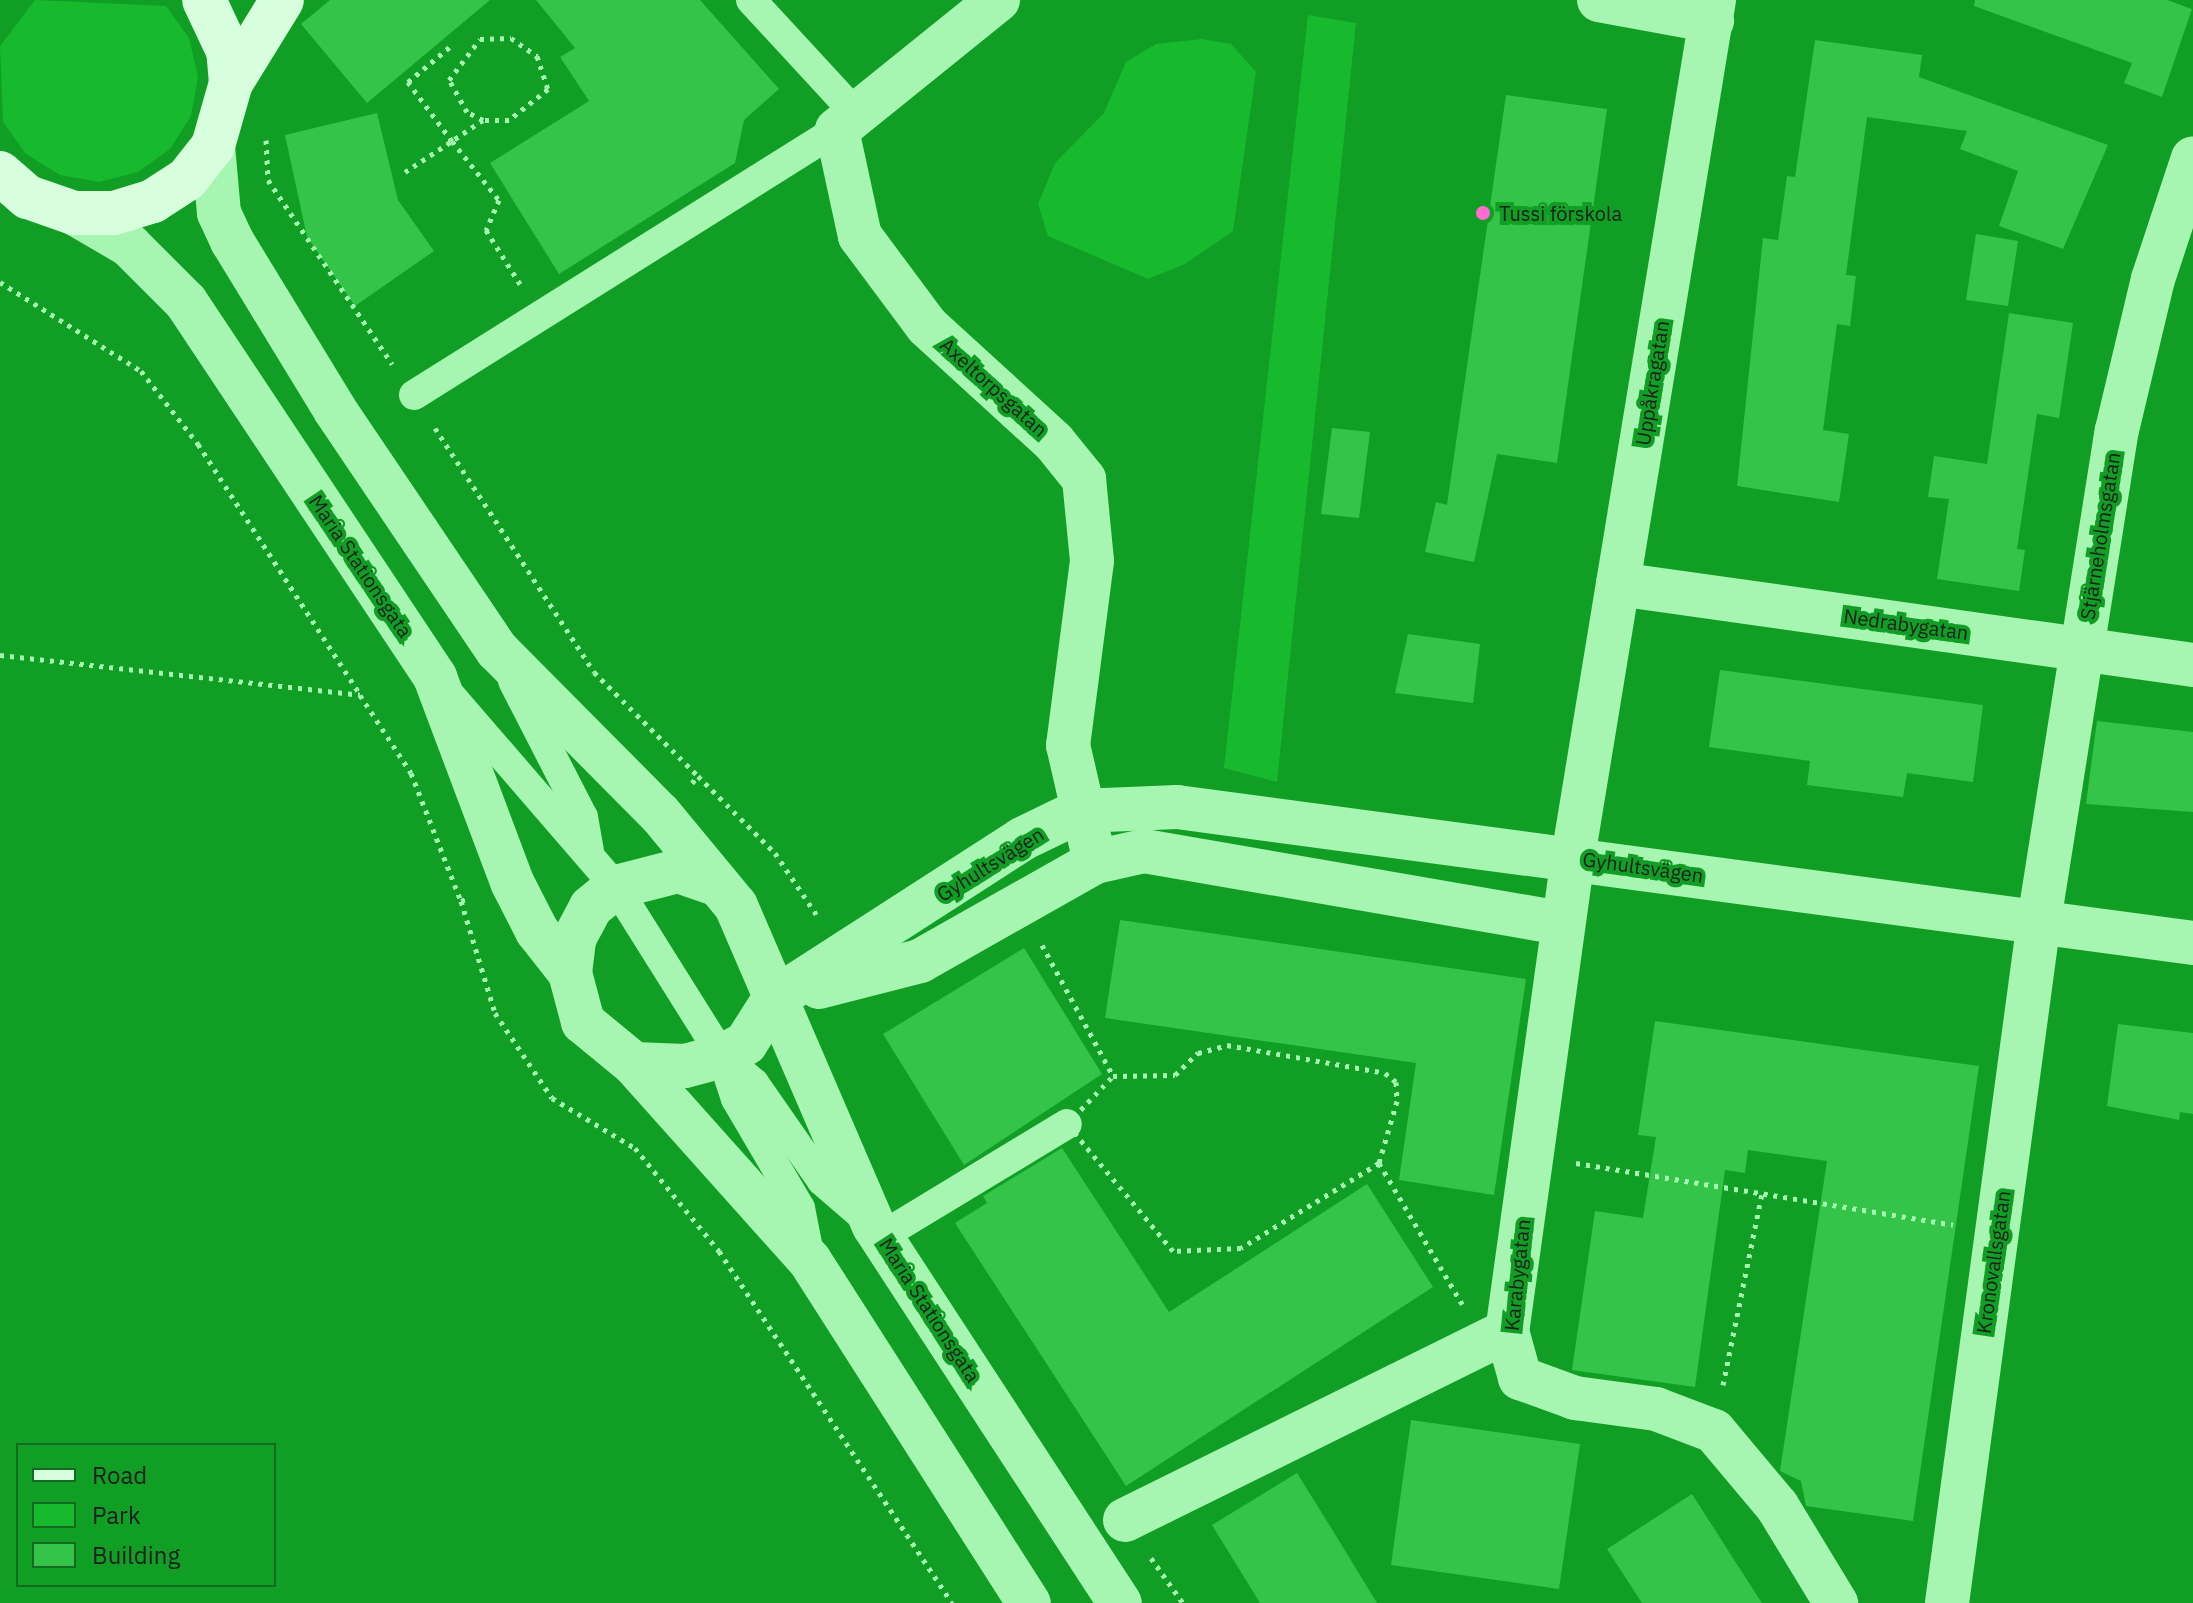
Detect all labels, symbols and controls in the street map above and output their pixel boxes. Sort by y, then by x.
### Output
place label: Tussi förskola [1499,201,1622,225]
marker: Tussi förskola [1474,204,1492,222]
street label: Uppåkragatan [1630,319,1674,447]
street label: Axeltorpsgatan [935,333,1053,441]
street label: Stjärneholmsgatan [2075,451,2125,621]
street label: Maria Stationsgata [304,490,418,642]
street label: Nedrabygatan [1842,603,1970,645]
street label: Gyhultsvägen [932,822,1048,906]
street label: Gyhultsvägen [1581,847,1705,887]
street label: Kronovallsgatan [1971,1189,2015,1335]
street label: Karabygatan [1499,1218,1535,1332]
street label: Maria Stationsgata [874,1233,986,1387]
legend [16,1443,276,1587]
text: Road [92,1459,147,1491]
text: Park [92,1499,141,1531]
text: Building [92,1539,180,1571]

